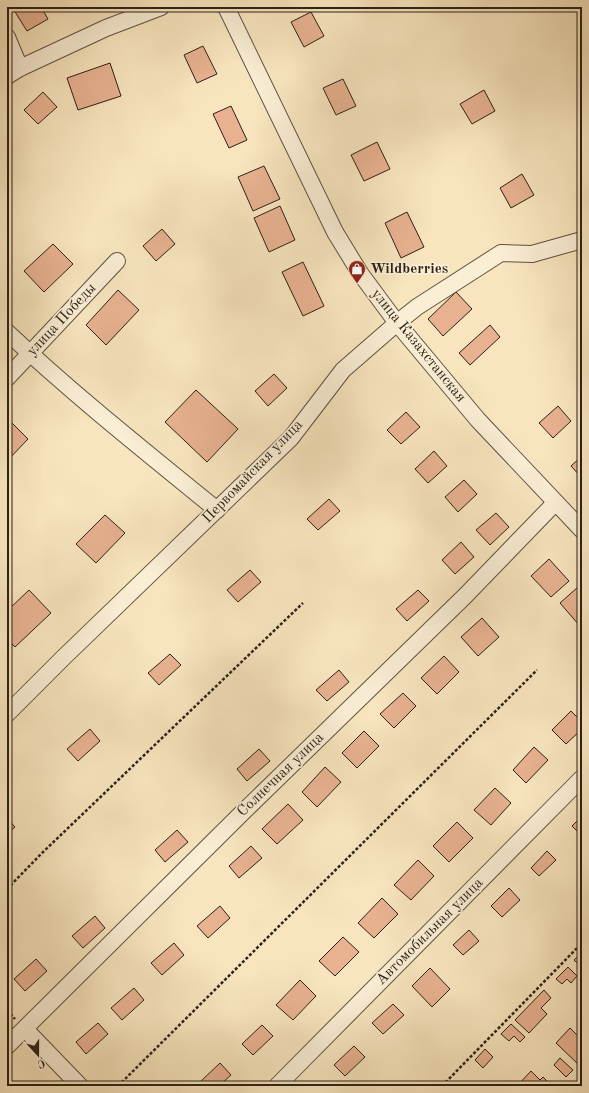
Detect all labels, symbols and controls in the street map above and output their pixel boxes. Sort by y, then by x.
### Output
shop icon: Wildberries [347,259,367,284]
place label: Wildberries [370,262,448,277]
street label: улица Победы [25,281,99,359]
street label: улица Казахстанская [368,287,468,406]
street label: Первомайская улица [200,417,306,527]
street label: Солнечная улица [235,730,328,820]
street label: Автомобильная улица [374,875,487,988]
north arrow [18,1035,58,1075]
text: С [36,1056,46,1069]

